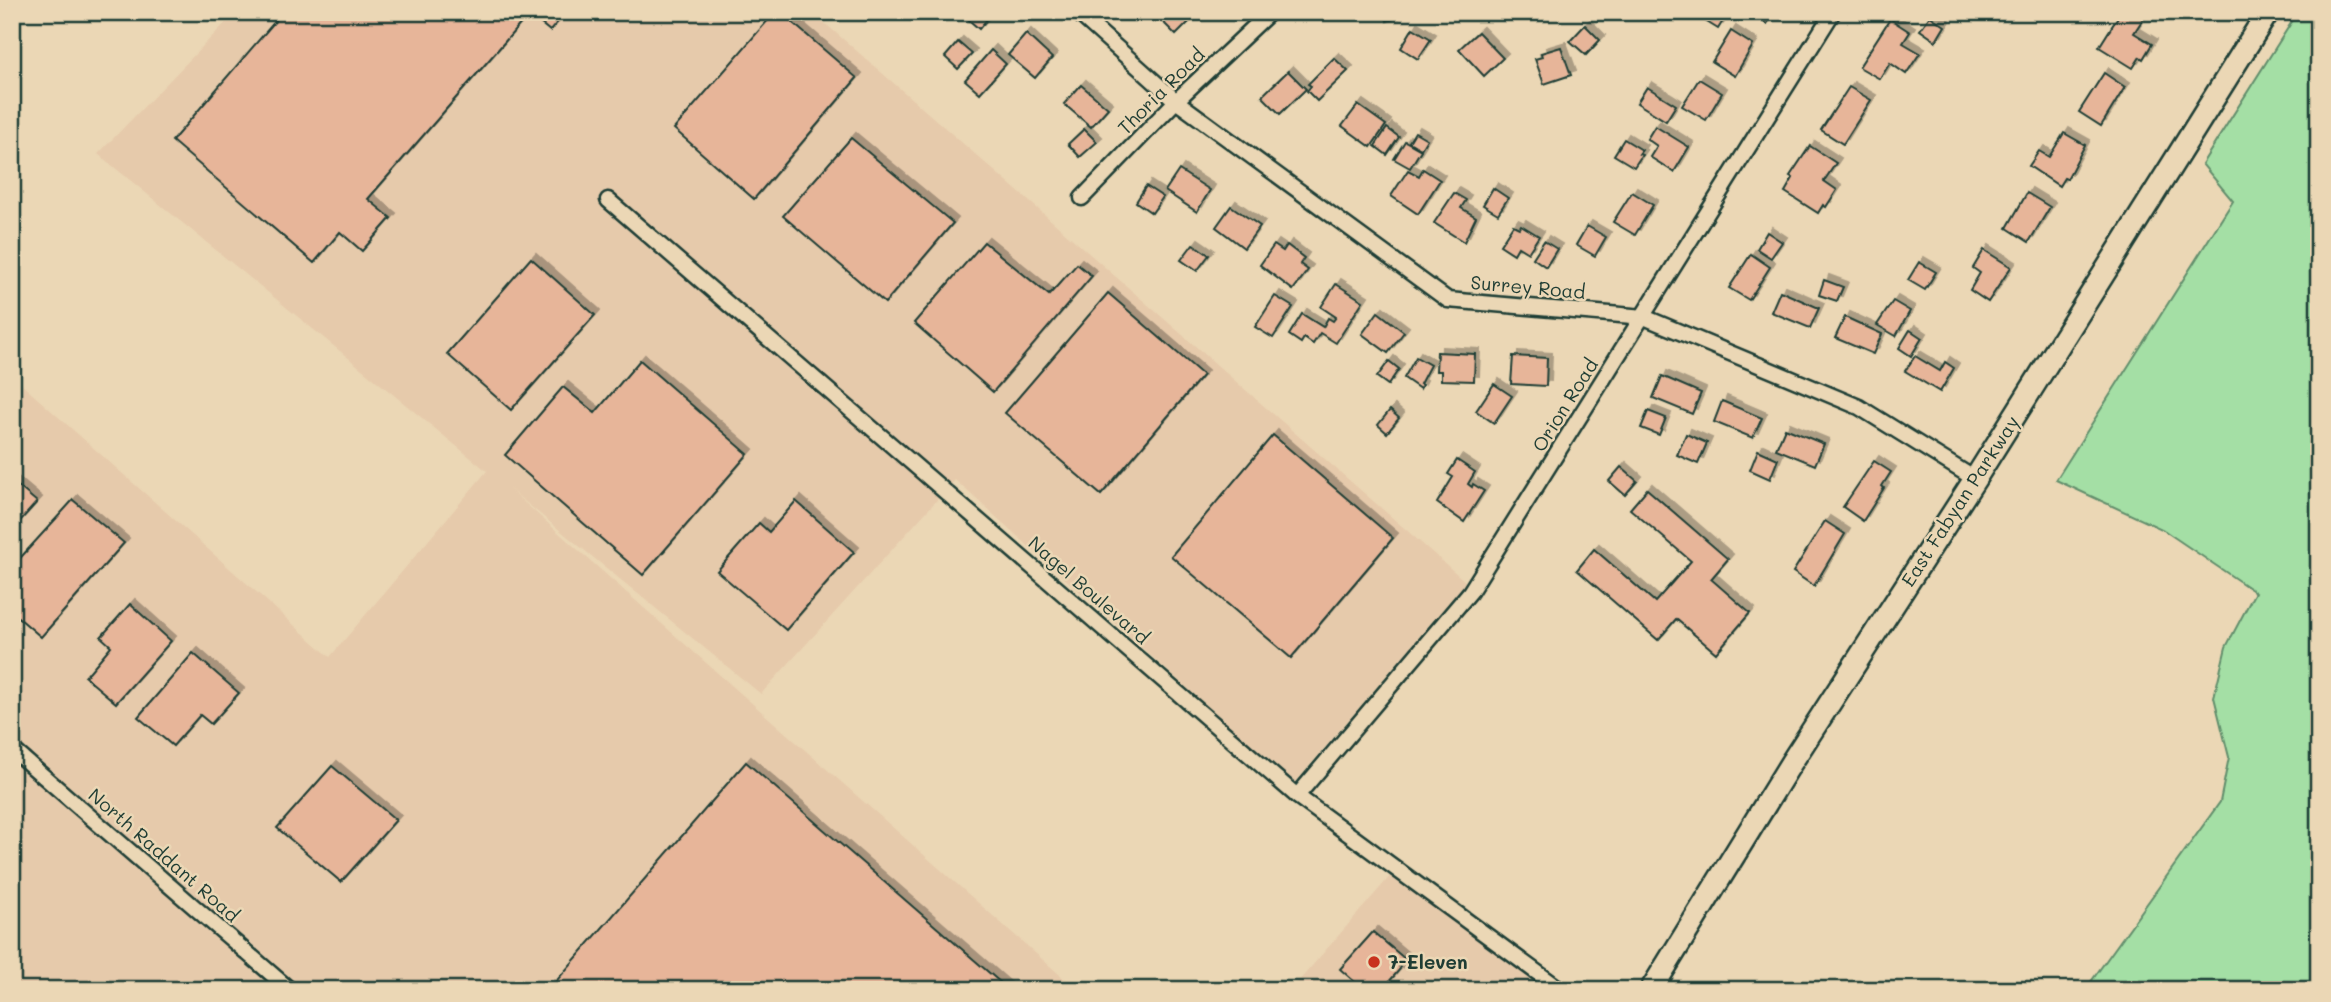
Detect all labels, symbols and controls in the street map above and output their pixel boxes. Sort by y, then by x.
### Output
street label: Thoria Road [1112,42,1209,139]
street label: Surrey Road [1470,269,1587,304]
street label: Orion Road [1526,353,1603,456]
street label: East Fabyan Parkway [1895,411,2024,591]
street label: Nagel Boulevard [1023,530,1155,649]
street label: North Raddant Road [84,782,245,927]
place label: 7-Eleven [1388,949,1468,974]
marker: 7-Eleven [1366,954,1382,970]

